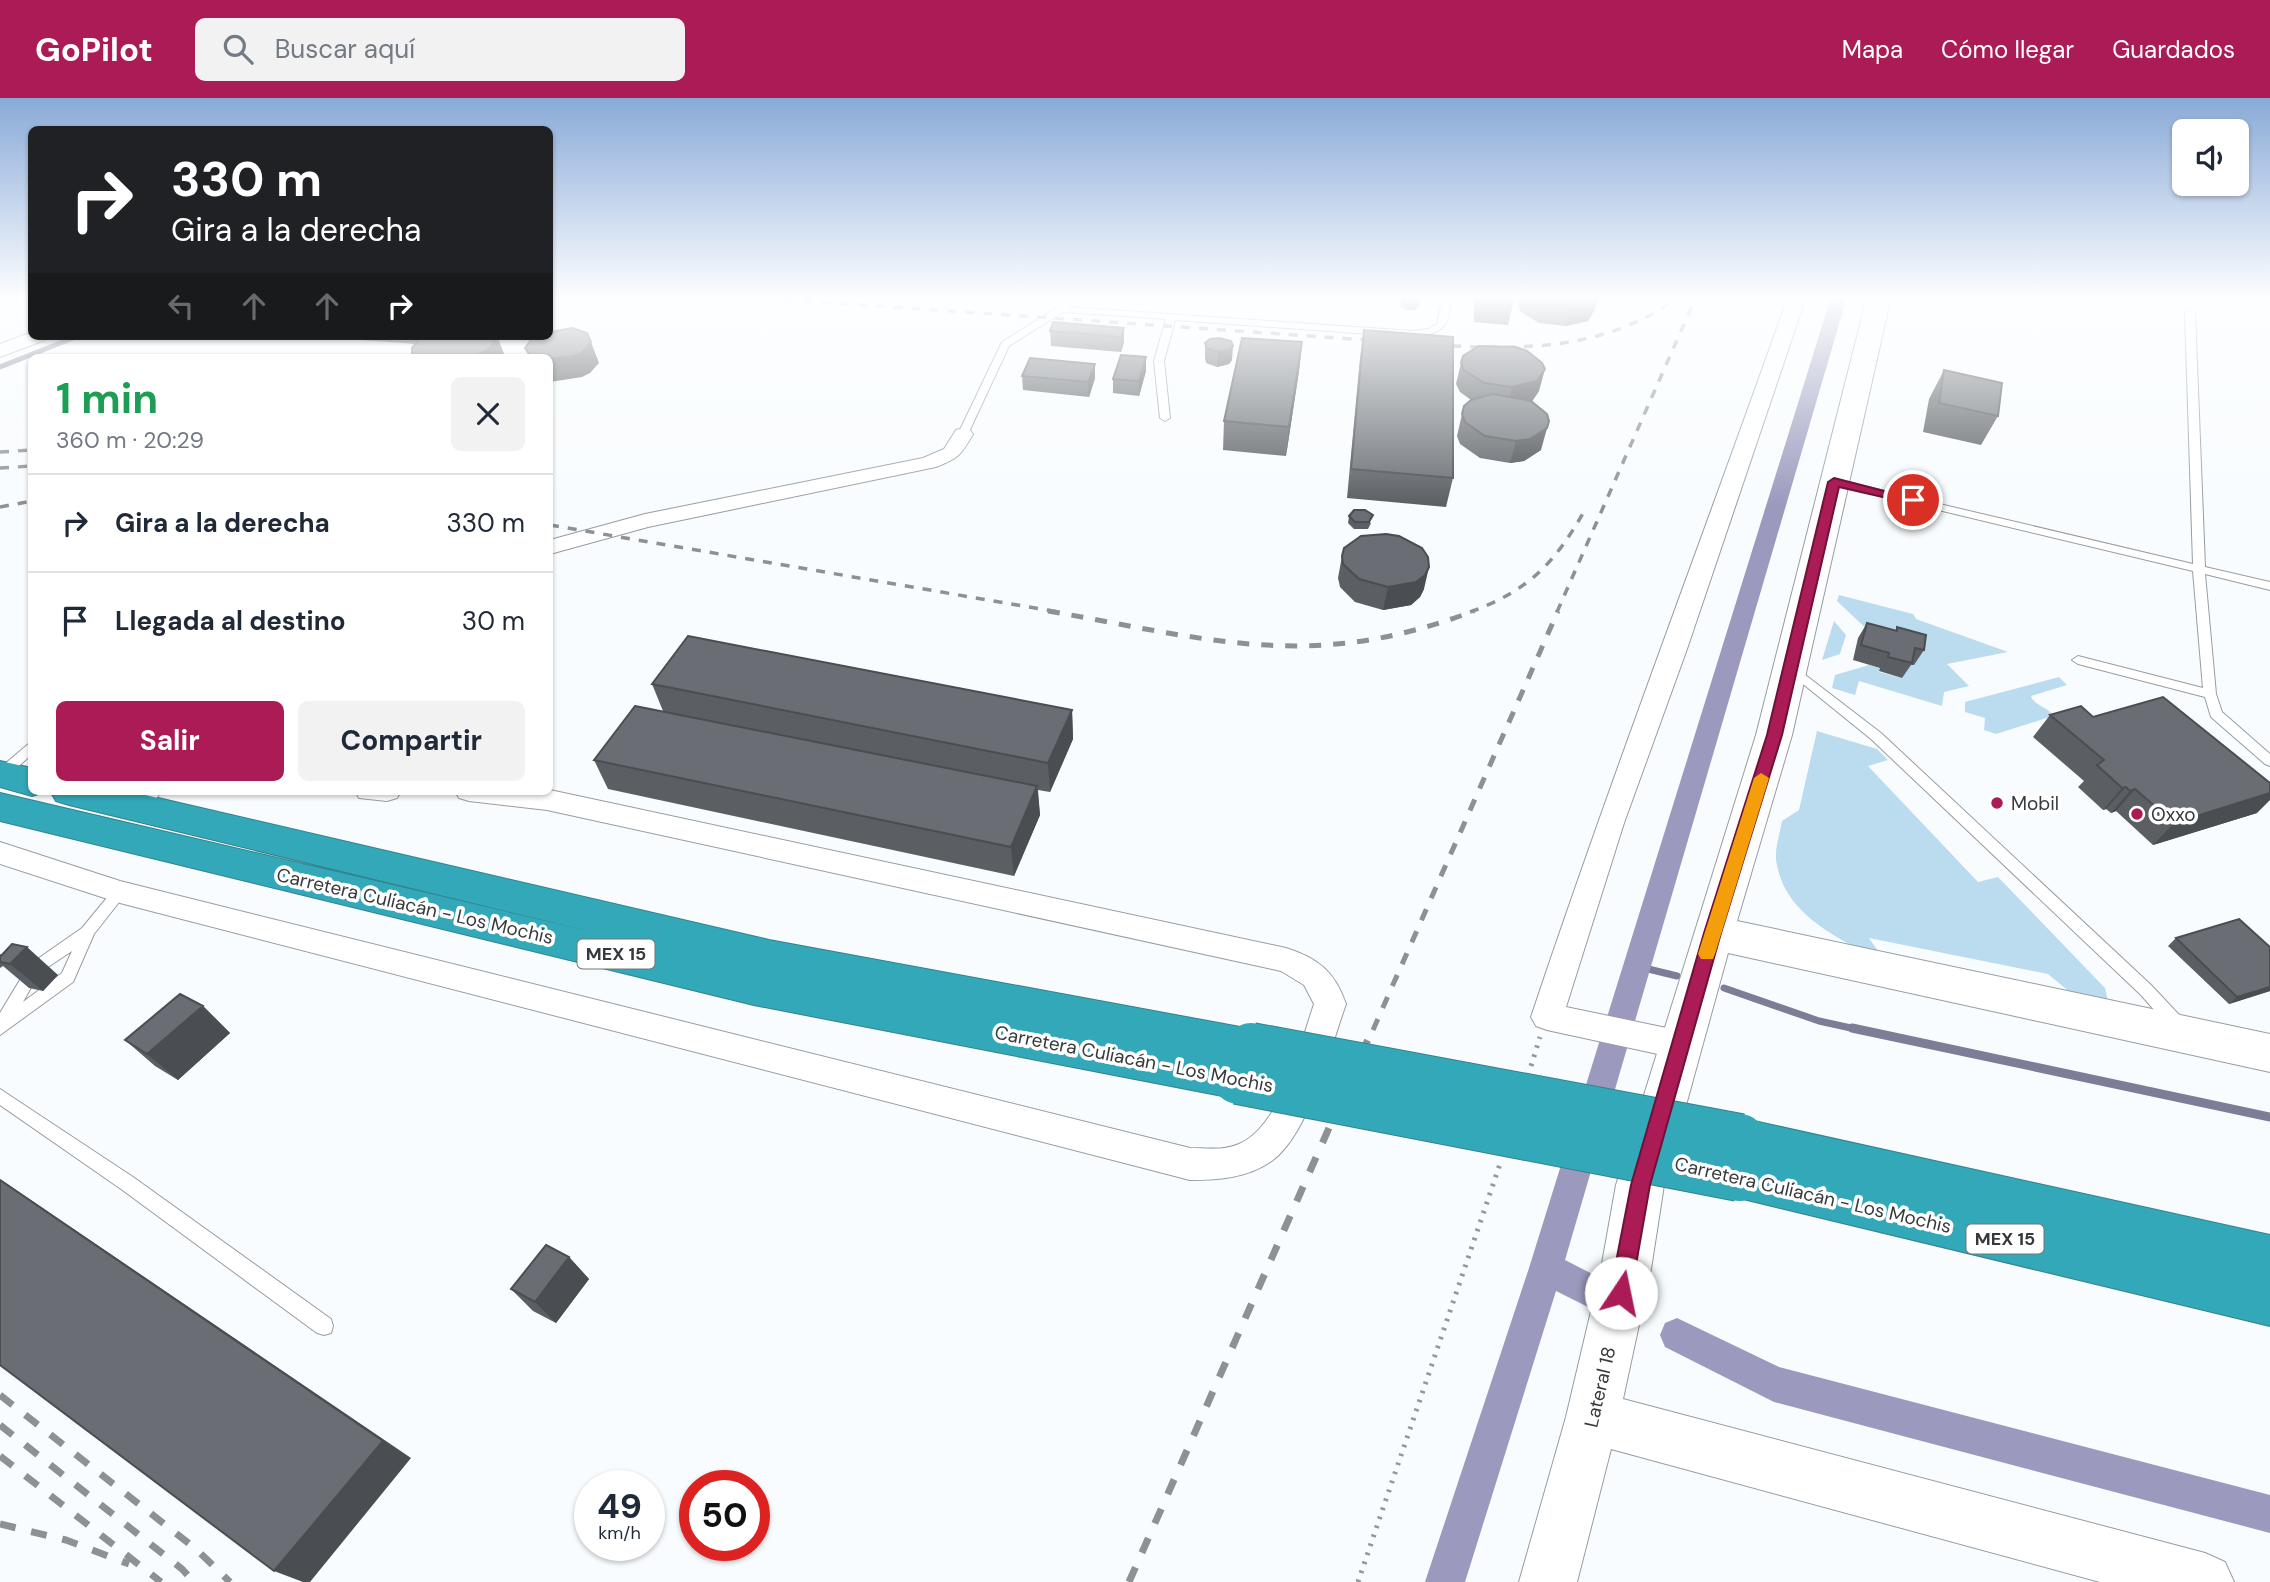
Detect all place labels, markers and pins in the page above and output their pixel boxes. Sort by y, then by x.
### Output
pin [1883,470,1943,530]
place label: Mobil [2011,791,2059,816]
marker: Mobil [1989,795,2005,811]
place label: Oxxo [2151,802,2195,827]
marker: Oxxo [2129,806,2145,822]

